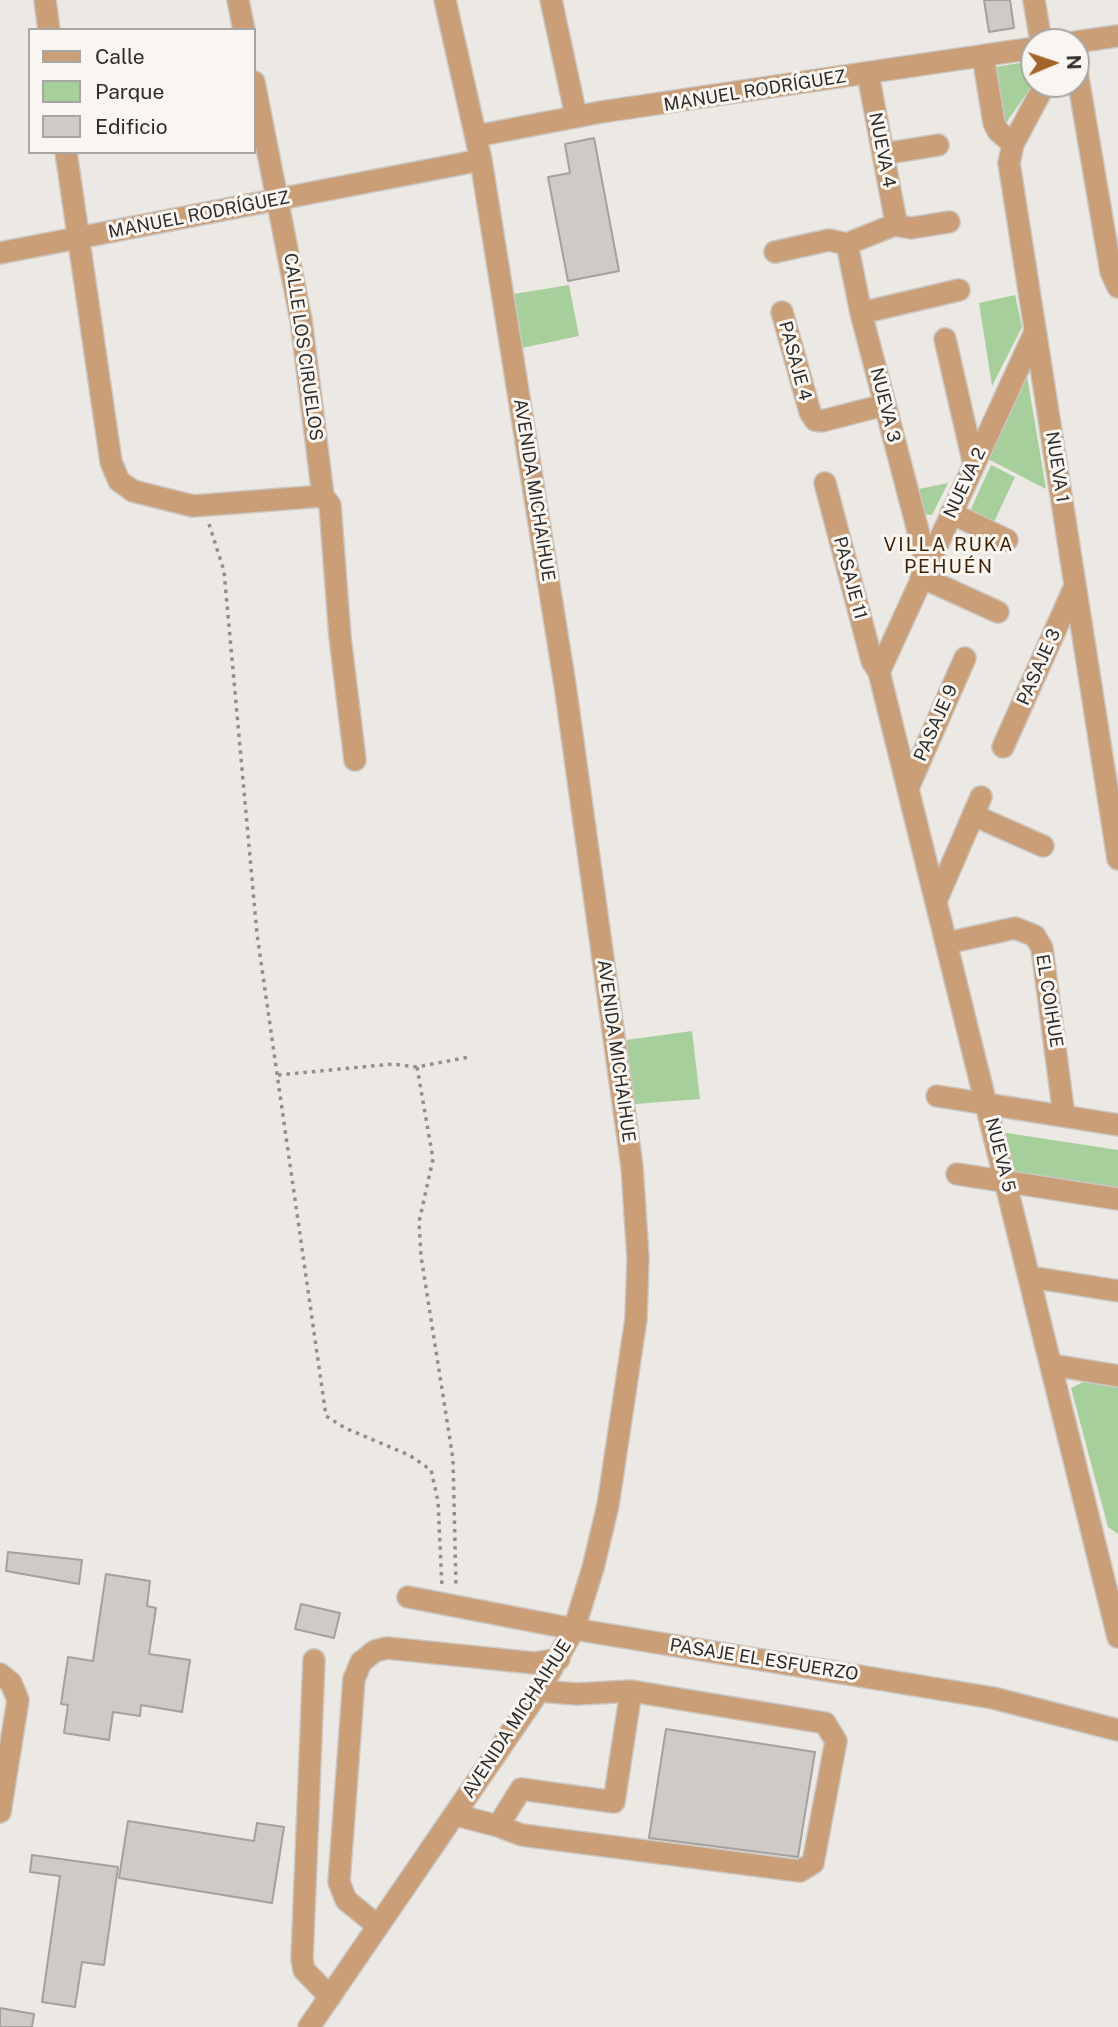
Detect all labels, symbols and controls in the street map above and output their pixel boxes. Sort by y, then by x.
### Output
legend [28,28,256,154]
north arrow [1020,28,1090,98]
text: Calle [95,44,145,69]
text: N [1063,55,1085,70]
street label: MANUEL RODRÍGUEZ [662,66,848,116]
text: Parque [95,79,164,104]
street label: NUEVA 4 [864,111,900,189]
text: Edificio [95,114,168,139]
street label: MANUEL RODRÍGUEZ [107,187,291,243]
street label: CALLE LOS CIRUELOS [279,252,327,442]
street label: PASAJE 4 [774,319,816,403]
street label: NUEVA 3 [865,366,905,444]
street label: AVENIDA MICHAIHUE [509,397,559,583]
street label: NUEVA 1 [1041,430,1073,504]
street label: NUEVA 2 [939,444,991,522]
street label: PASAJE 11 [829,534,871,622]
district label: VILLA RUKA PEHUÉN [885,534,1013,578]
street label: PASAJE 3 [1013,625,1065,709]
street label: PASAJE 9 [910,681,962,765]
street label: EL COIHUE [1031,953,1067,1049]
street label: AVENIDA MICHAIHUE [592,958,640,1144]
street label: NUEVA 5 [980,1115,1020,1195]
street label: PASAJE EL ESFUERZO [668,1634,860,1686]
street label: AVENIDA MICHAIHUE [458,1636,576,1802]

